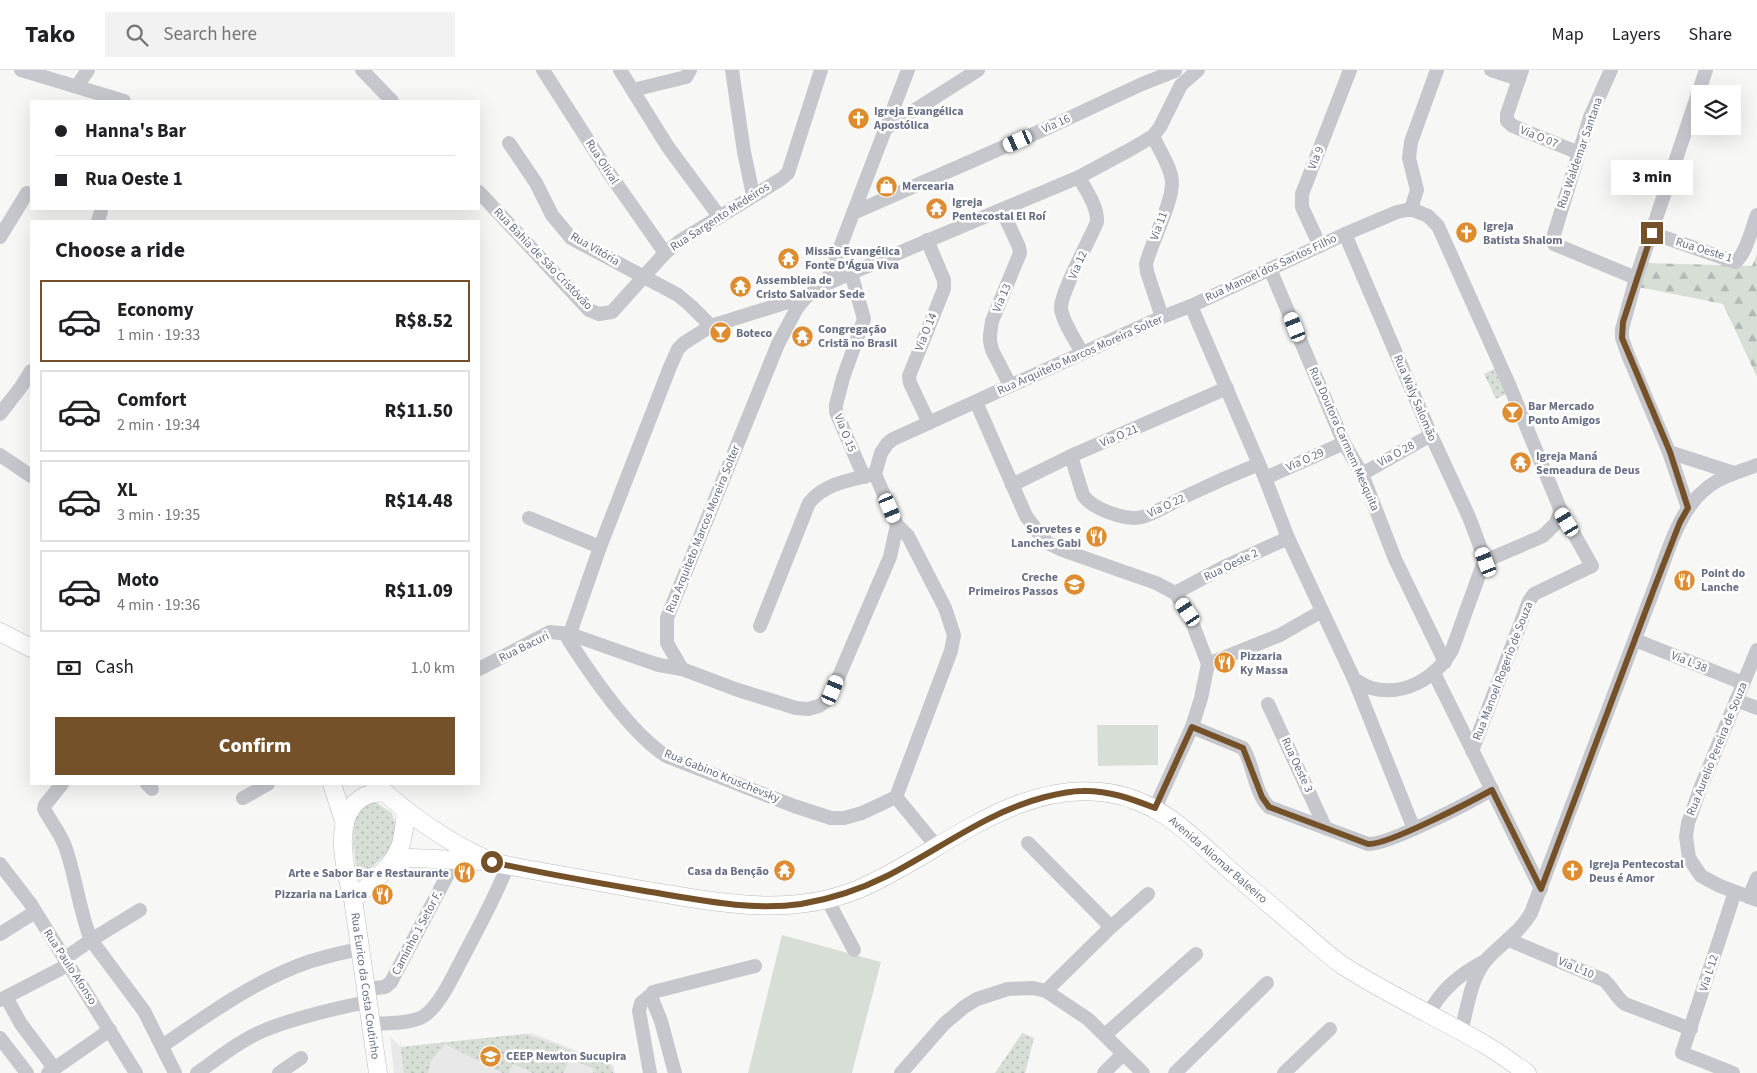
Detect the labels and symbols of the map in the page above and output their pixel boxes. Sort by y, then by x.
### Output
street label: Rua Waldemar Santana [1553,95,1607,211]
place label: Igreja Evangélica Apostólica [873,103,964,134]
church icon: Igreja Evangélica Apostólica [846,106,870,130]
street label: Via 16 [1039,110,1073,138]
street label: Via O 07 [1517,122,1561,152]
car [1001,128,1034,154]
street label: Rua Olival [581,136,623,188]
street label: Via 9 [1304,144,1328,172]
callout: 3 min [1611,160,1693,196]
shop icon: Mercearia [874,174,898,198]
street label: Rua Sargento Medeiros [667,178,773,256]
place label: Mercearia [902,178,954,195]
place label: Igreja Pentecostal El Roí [952,194,1046,225]
temple icon: Igreja Pentecostal El Roí [924,197,948,221]
street label: Rua Bahia de São Cristóvão [490,204,596,314]
street label: Via 11 [1146,209,1172,243]
place label: Igreja Batista Shalom [1483,218,1563,249]
church icon: Igreja Batista Shalom [1455,221,1479,245]
route end [1641,222,1663,244]
street label: Rua Vitória [567,228,623,270]
street label: Rua Manoel dos Santos Filho [1202,230,1340,306]
street label: Rua Oeste 1 [1673,233,1735,267]
place label: Missão Evangélica Fonte D'Água Viva [805,243,900,274]
temple icon: Missão Evangélica Fonte D'Água Viva [777,246,801,270]
street label: Via 12 [1064,248,1092,282]
place label: Assembleia de Cristo Salvador Sede [755,272,865,303]
temple icon: Assembleia de Cristo Salvador Sede [728,275,752,299]
street label: Via 13 [988,281,1016,315]
street label: Via O 14 [911,310,941,354]
street label: Rua Arquiteto Marcos Moreira Solter [995,310,1166,399]
car [1282,310,1307,344]
bar icon: Boteco [708,321,732,345]
place label: Congregação Cristã no Brasil [818,321,898,352]
temple icon: Congregação Cristã no Brasil [790,324,814,348]
place label: Boteco [736,325,772,342]
street label: Rua Waly Salomão [1389,352,1441,444]
street label: Rua Doutora Carmem Mesquita [1305,364,1383,514]
place label: Bar Mercado Ponto Amigos [1528,398,1600,429]
bar icon: Bar Mercado Ponto Amigos [1500,401,1524,425]
street label: Via O 15 [830,411,860,455]
street label: Via O 21 [1097,420,1141,452]
street label: Via O 28 [1374,437,1418,471]
street label: Rua Arquiteto Marcos Moreira Solter [662,442,745,615]
street label: Via O 29 [1283,444,1327,476]
place label: Igreja Maná Semeadura de Deus [1536,448,1640,479]
temple icon: Igreja Maná Semeadura de Deus [1508,451,1532,475]
street label: Via O 22 [1144,490,1188,522]
car [877,491,902,525]
car [1552,505,1581,539]
place label: Sorvetes e Lanches Gabi [1011,521,1081,552]
restaurant icon: Sorvetes e Lanches Gabi [1085,524,1109,548]
street label: Rua Oeste 2 [1201,544,1261,586]
car [1473,545,1498,579]
place label: Point do Lanche [1701,565,1746,596]
restaurant icon: Point do Lanche [1673,568,1697,592]
place label: Creche Primeiros Passos [968,569,1058,600]
school or university icon: Creche Primeiros Passos [1062,572,1086,596]
car [1173,595,1202,629]
street label: Rua Manoel Rogerio de Souza [1469,599,1537,743]
street label: Rua Bacuri [496,627,552,666]
street label: Via L 38 [1668,647,1710,677]
place label: Pizzaria Ky Massa [1240,648,1288,679]
restaurant icon: Pizzaria Ky Massa [1212,651,1236,675]
car [820,673,845,707]
street label: Rua Aurelio Pereira de Souza [1682,680,1752,818]
street label: Rua Oeste 3 [1277,735,1317,795]
street label: Rua Gabino Kruschevsky [662,745,783,807]
street label: Avenida Aliomar Baleeiro [1165,812,1271,908]
route start [481,851,503,873]
place label: Igreja Pentecostal Deus é Amor [1589,856,1684,887]
temple icon: Casa da Benção [773,859,797,883]
church icon: Igreja Pentecostal Deus é Amor [1561,859,1585,883]
restaurant icon: Arte e Sabor Bar e Restaurante [453,861,477,885]
place label: Casa da Benção [687,863,769,880]
place label: Arte e Sabor Bar e Restaurante [287,865,449,882]
restaurant icon: Pizzaria na Larica [371,882,395,906]
place label: Pizzaria na Larica [274,886,367,903]
street label: Caminho 1 Setor F. [388,888,446,978]
street label: Rua Eurico da Costa Coutinho [346,912,384,1060]
street label: Rua Paulo Afonso [39,926,101,1008]
street label: Via L 12 [1695,952,1723,994]
street label: Via L 10 [1555,953,1597,983]
school or university icon: CEEP Newton Sucupira [478,1044,502,1068]
place label: CEEP Newton Sucupira [506,1048,626,1065]

